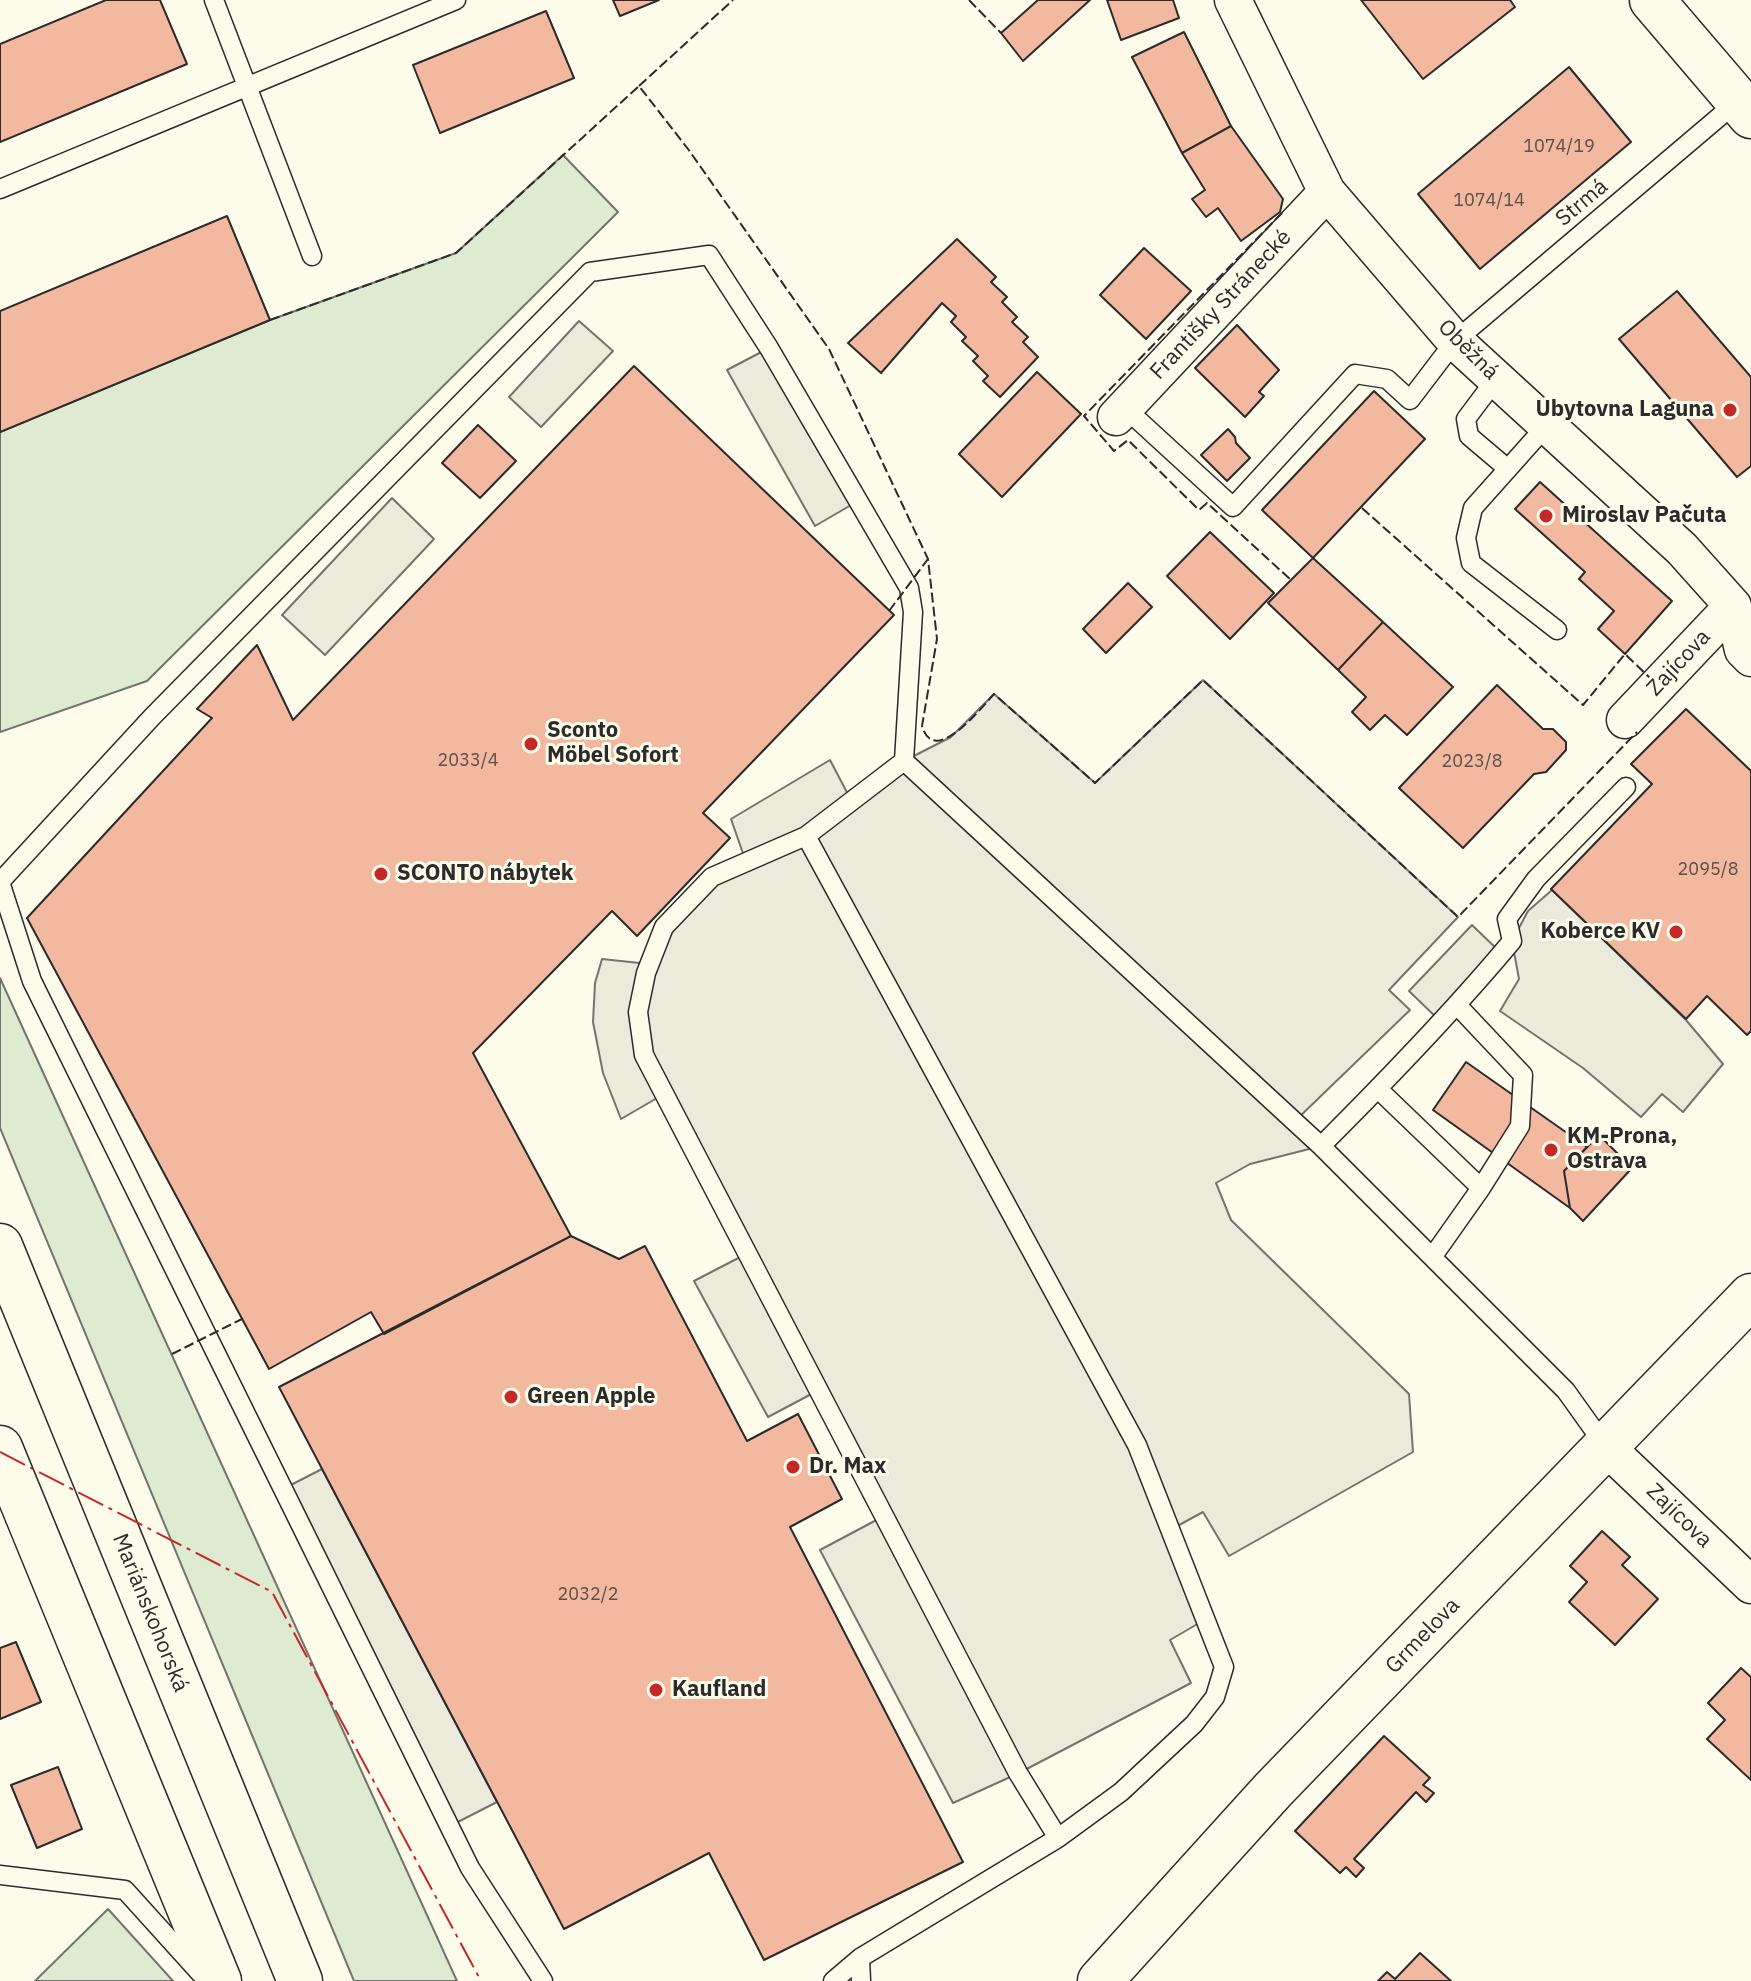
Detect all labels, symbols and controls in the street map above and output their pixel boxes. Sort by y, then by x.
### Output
house number: 1074/19 [1523,136,1595,158]
street label: Strmá [1551,174,1613,232]
house number: 1074/14 [1453,190,1525,212]
street label: Františky Stránecké [1145,225,1297,385]
street label: Oběžná [1432,314,1504,386]
place label: Ubytovna Laguna [1536,397,1714,423]
marker: Ubytovna Laguna [1721,401,1739,419]
place label: Miroslav Pačuta [1562,503,1727,529]
marker: Miroslav Pačuta [1537,507,1555,525]
street label: Zajícova [1642,624,1716,702]
place label: Sconto Möbel Sofort [547,718,679,770]
marker: Sconto Möbel Sofort [522,735,540,753]
house number: 2033/4 [438,750,498,772]
house number: 2023/8 [1442,751,1502,773]
house number: 2095/8 [1678,859,1738,881]
place label: SCONTO nábytek [397,861,574,887]
marker: SCONTO nábytek [372,865,390,883]
place label: Koberce KV [1540,919,1660,945]
marker: Koberce KV [1667,923,1685,941]
place label: KM-Prona, Ostrava [1567,1124,1677,1176]
marker: KM-Prona, Ostrava [1542,1141,1560,1159]
place label: Green Apple [527,1384,655,1410]
marker: Green Apple [502,1388,520,1406]
place label: Dr. Max [809,1454,886,1480]
marker: Dr. Max [784,1458,802,1476]
street label: Zajícova [1641,1478,1717,1554]
street label: Mariánskohorská [106,1530,194,1696]
house number: 2032/2 [558,1584,618,1606]
street label: Grmelova [1380,1593,1466,1679]
place label: Kaufland [672,1677,766,1703]
marker: Kaufland [647,1681,665,1699]

